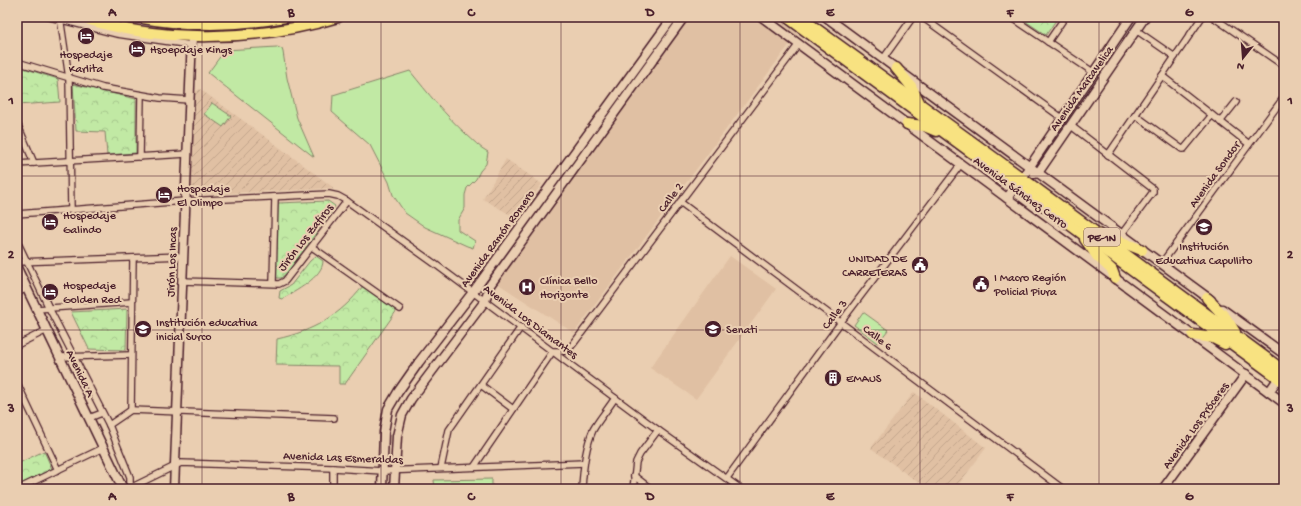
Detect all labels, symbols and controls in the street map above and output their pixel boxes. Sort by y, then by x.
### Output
text: A [107,6,117,21]
text: B [287,6,296,21]
text: C [466,6,476,21]
text: D [645,6,655,21]
text: E [826,6,835,21]
text: F [1006,6,1015,21]
text: G [1185,6,1194,21]
hotel icon: Hospedaje Karlita [76,26,96,46]
north arrow [1223,38,1263,78]
hotel icon: Hsoepdaje Kings [127,39,147,59]
place label: Hsoepdaje Kings [150,44,233,58]
street label: Avenida Marcavelica [1048,44,1117,134]
place label: Hospedaje Karlita [60,49,113,77]
text: N [1235,59,1246,72]
text: 1 [7,94,14,109]
text: 1 [1286,94,1293,109]
street label: Avenida Sondor [1187,138,1245,211]
street label: Avenida Sánchez Cerro [970,155,1070,233]
street label: Calle 2 [656,181,687,216]
place label: Hospedaje El Olimpo [177,183,231,211]
hotel icon: Hospedaje El Olimpo [154,185,174,205]
street label: Avenida Ramón Romero [458,188,539,291]
street label: Jirón Los Zafiros [276,201,338,275]
place label: Hospedaje Galindo [63,210,117,238]
hotel icon: Hospedaje Galindo [40,212,60,232]
school or university icon: Institución Educativa Capullito [1194,217,1214,237]
street label: Jirón Los Incas [165,226,181,297]
road number: PE-1N [1084,228,1120,246]
place label: Institución Educativa Capullito [1156,241,1252,269]
text: 2 [8,248,15,263]
text: 2 [1287,248,1294,263]
place label: UNIDAD DE CARRETERAS [842,253,908,281]
public building icon: UNIDAD DE CARRETERAS [910,255,930,275]
place label: I Macro Región Policial Piura [993,272,1066,300]
public building icon: I Macro Región Policial Piura [971,274,991,294]
place label: Clínica Bello Horizonte [540,275,597,303]
hospital icon: Clínica Bello Horizonte [517,277,537,297]
place label: Hospedaje Golden Red [63,280,122,308]
hotel icon: Hospedaje Golden Red [40,282,60,302]
street label: Avenida Los Diamantes [480,282,580,363]
street label: Calle 3 [820,298,851,333]
place label: Institución educativa inicial Surco [156,317,258,345]
school or university icon: Institución educativa inicial Surco [133,319,153,339]
school or university icon: Senati [703,319,723,339]
street label: Calle 6 [859,323,895,355]
place label: Senati [726,324,758,338]
street label: Avenida A [62,348,97,400]
building icon: EMAUS [823,368,843,388]
place label: EMAUS [846,373,882,387]
street label: Avenida Los Próceres [1161,380,1233,472]
text: 3 [7,402,15,417]
text: 3 [1286,402,1294,417]
street label: Avenida Las Esmeraldas [283,450,404,468]
text: A [107,490,117,505]
text: B [287,490,296,505]
text: C [466,490,476,505]
text: D [645,490,655,505]
text: E [826,490,835,505]
text: F [1006,490,1015,505]
text: G [1185,490,1194,505]

